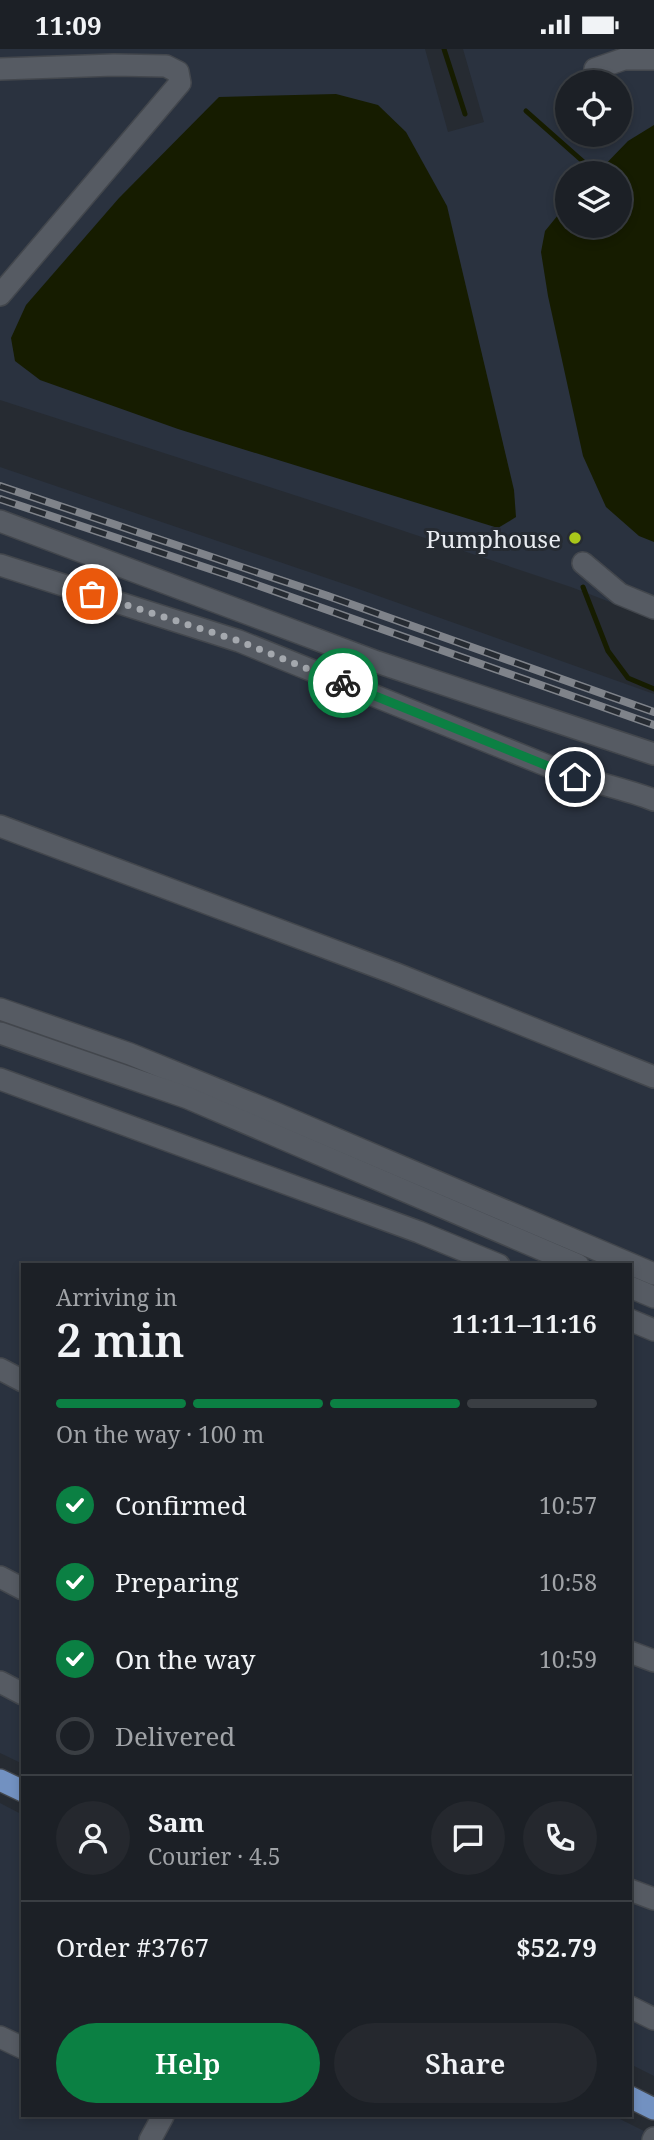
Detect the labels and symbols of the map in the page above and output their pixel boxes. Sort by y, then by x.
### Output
place label: Pumphouse [426,522,561,555]
marker: Pumphouse [567,530,583,546]
pin [62,564,122,624]
courier [308,648,378,718]
pin [545,747,605,807]

